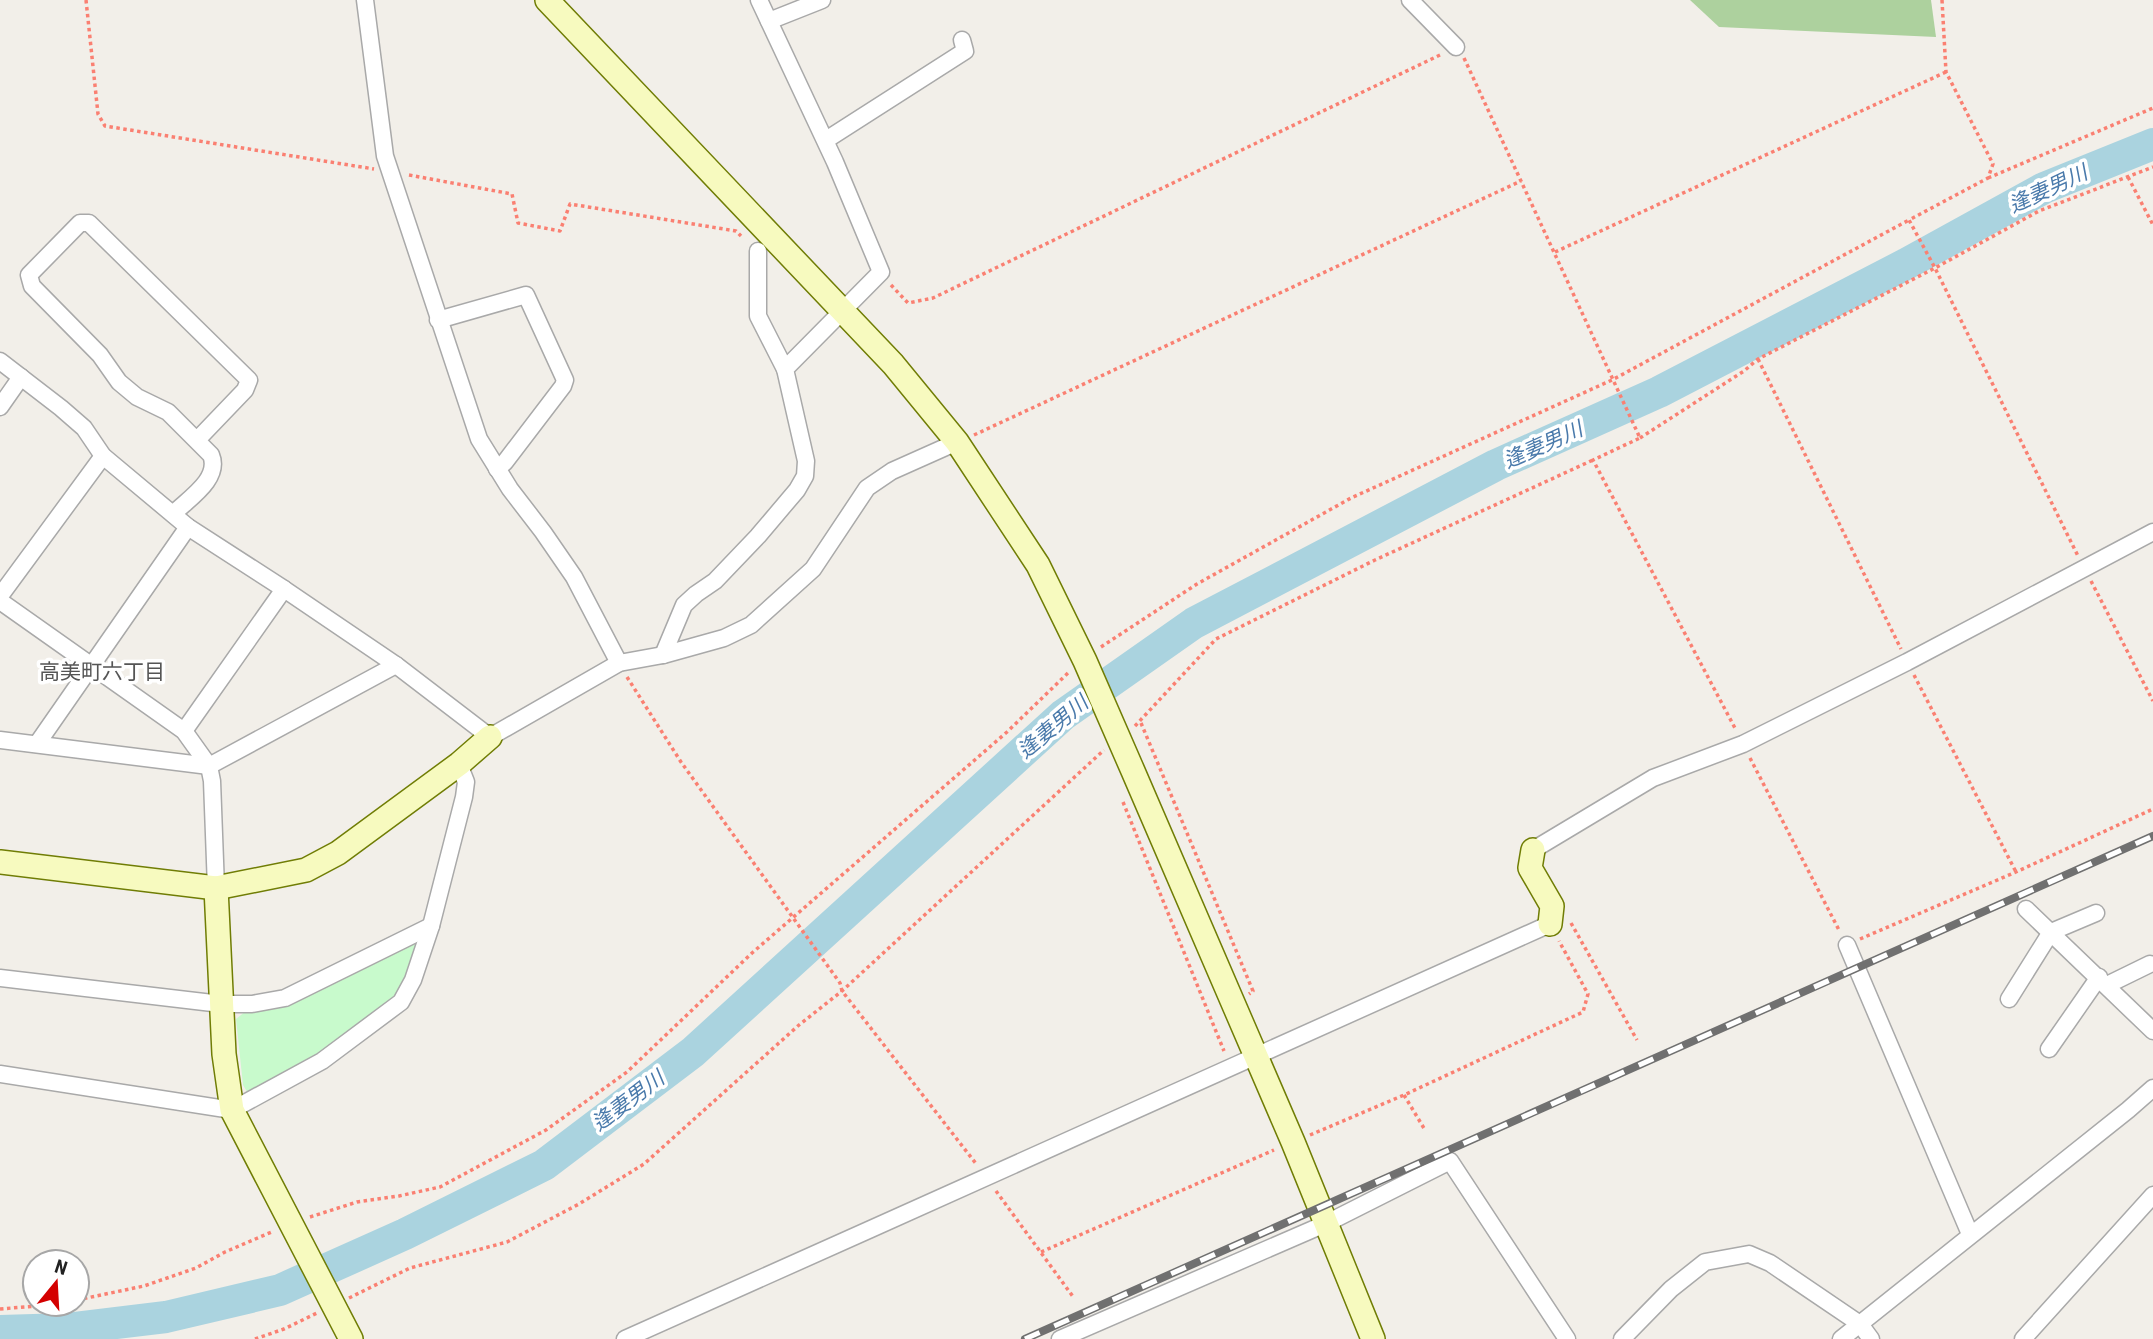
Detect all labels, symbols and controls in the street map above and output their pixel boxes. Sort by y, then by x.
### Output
water label: 逢妻男川 [2005,160,2093,218]
water label: 逢妻男川 [1500,416,1588,473]
district label: 高美町六丁目 [39,660,165,684]
water label: 逢妻男川 [1013,690,1094,763]
water label: 逢妻男川 [587,1065,670,1136]
north arrow [21,1248,91,1318]
text: N [52,1255,70,1280]

